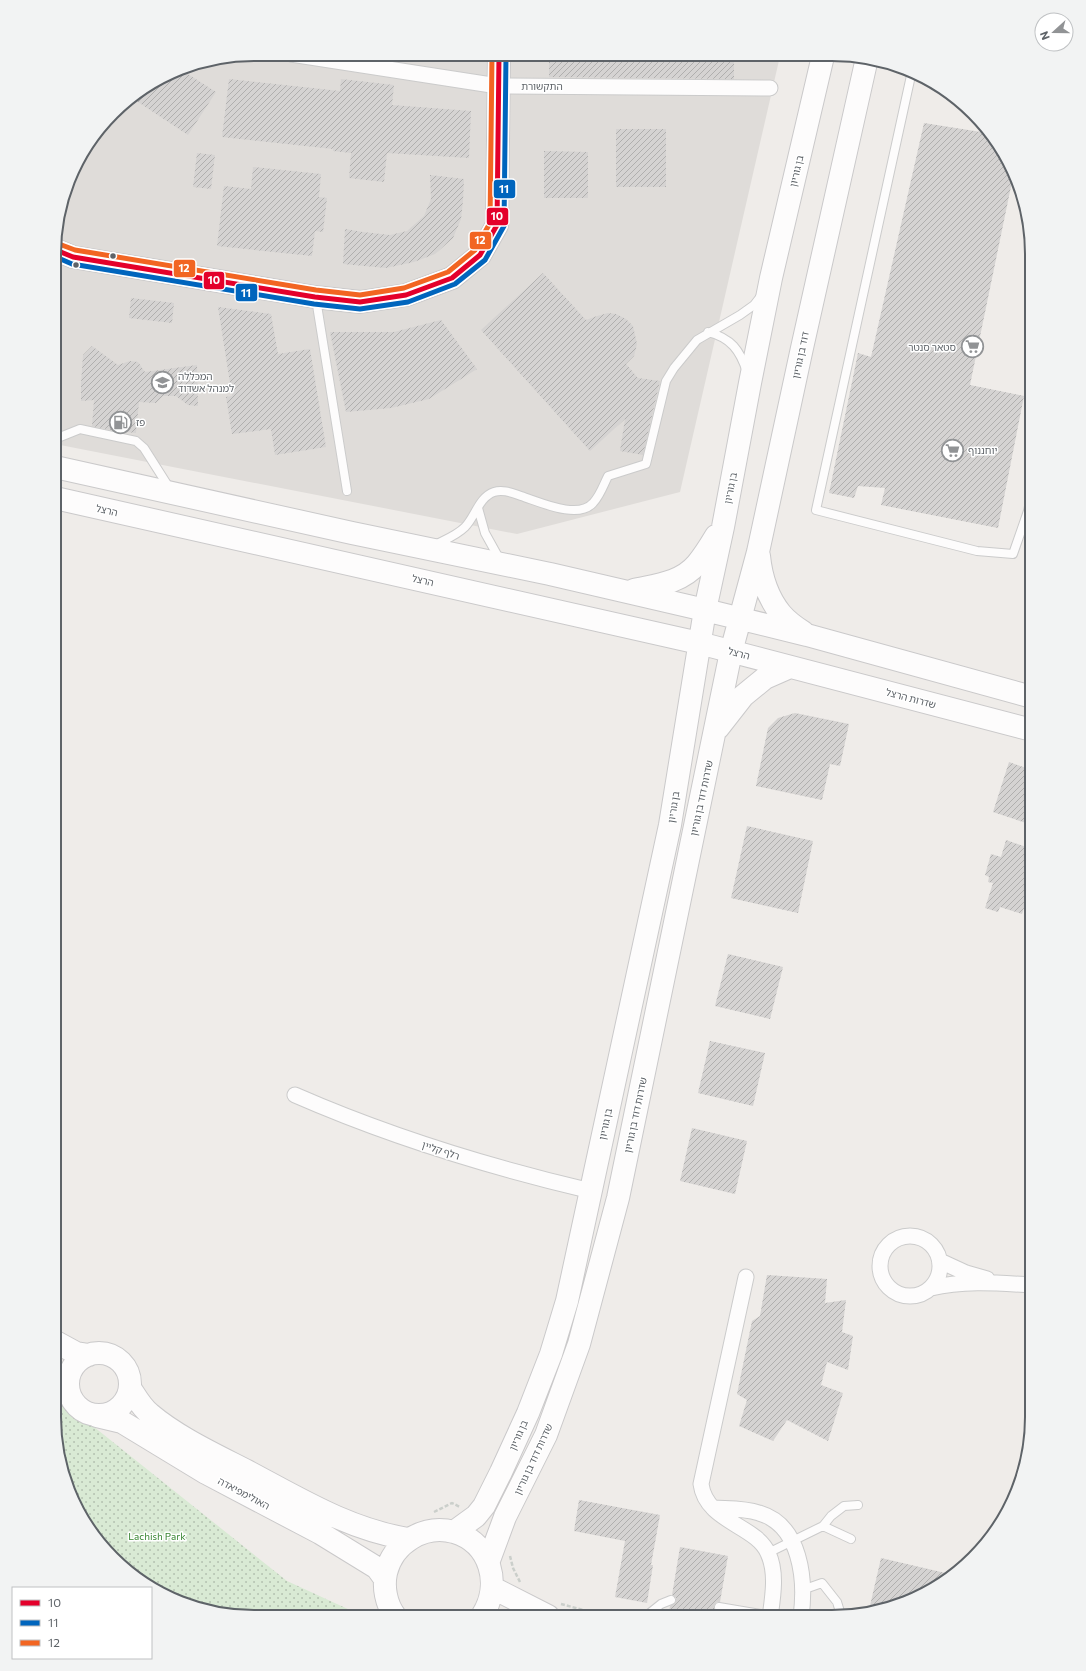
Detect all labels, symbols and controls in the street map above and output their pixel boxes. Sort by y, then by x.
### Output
north arrow [1034,12,1074,52]
text: N [1037,30,1052,42]
street label: התקשורת [521,80,563,92]
street label: בן גוריון [787,154,806,188]
line badge: 11 [493,179,516,199]
text: 11 [499,182,509,195]
line badge: 10 [486,207,509,226]
text: 10 [491,209,503,222]
line badge: 12 [469,231,492,250]
text: 12 [474,233,486,246]
unlabelled marker [108,251,118,261]
line badge: 12 [173,259,196,278]
unlabelled marker [71,260,81,270]
text: 12 [178,261,190,274]
line badge: 10 [203,271,225,290]
text: 10 [208,273,220,286]
line badge: 11 [235,283,258,302]
text: 11 [241,286,251,299]
street label: דוד בן גוריון [789,330,811,380]
supermarket icon: סטאר סנטר [959,334,985,360]
place label: סטאר סנטר [908,341,956,353]
school or university icon: המכללה למנהל אשדוד [149,369,175,395]
place label: המכללה למנהל אשדוד [178,370,234,394]
fuel station icon: פז [107,409,133,435]
place label: פז [136,416,145,428]
supermarket icon: יוחננוף [940,437,966,463]
place label: יוחננוף [968,444,997,456]
street label: בן גוריון [721,471,739,505]
street label: הרצל [95,502,119,518]
street label: הרצל [411,572,435,588]
street label: הרצל [727,644,751,662]
street label: שדרות הרצל [884,686,938,710]
street label: שדרות דוד בן גוריון [687,759,715,837]
street label: בן גוריון [665,790,681,824]
street label: שדרות דוד בן גוריון [621,1076,649,1154]
street label: בן גוריון [596,1107,614,1141]
street label: רלף קליין [421,1138,461,1162]
street label: בן גוריון [506,1418,530,1452]
street label: שדרות דוד בן גוריון [511,1421,555,1497]
street label: האולימפיאדה [216,1474,272,1512]
park label: Lachish Park [128,1530,186,1542]
legend [12,1587,152,1659]
text: 10 [48,1595,61,1609]
text: 11 [48,1615,58,1629]
text: 12 [48,1635,60,1649]

